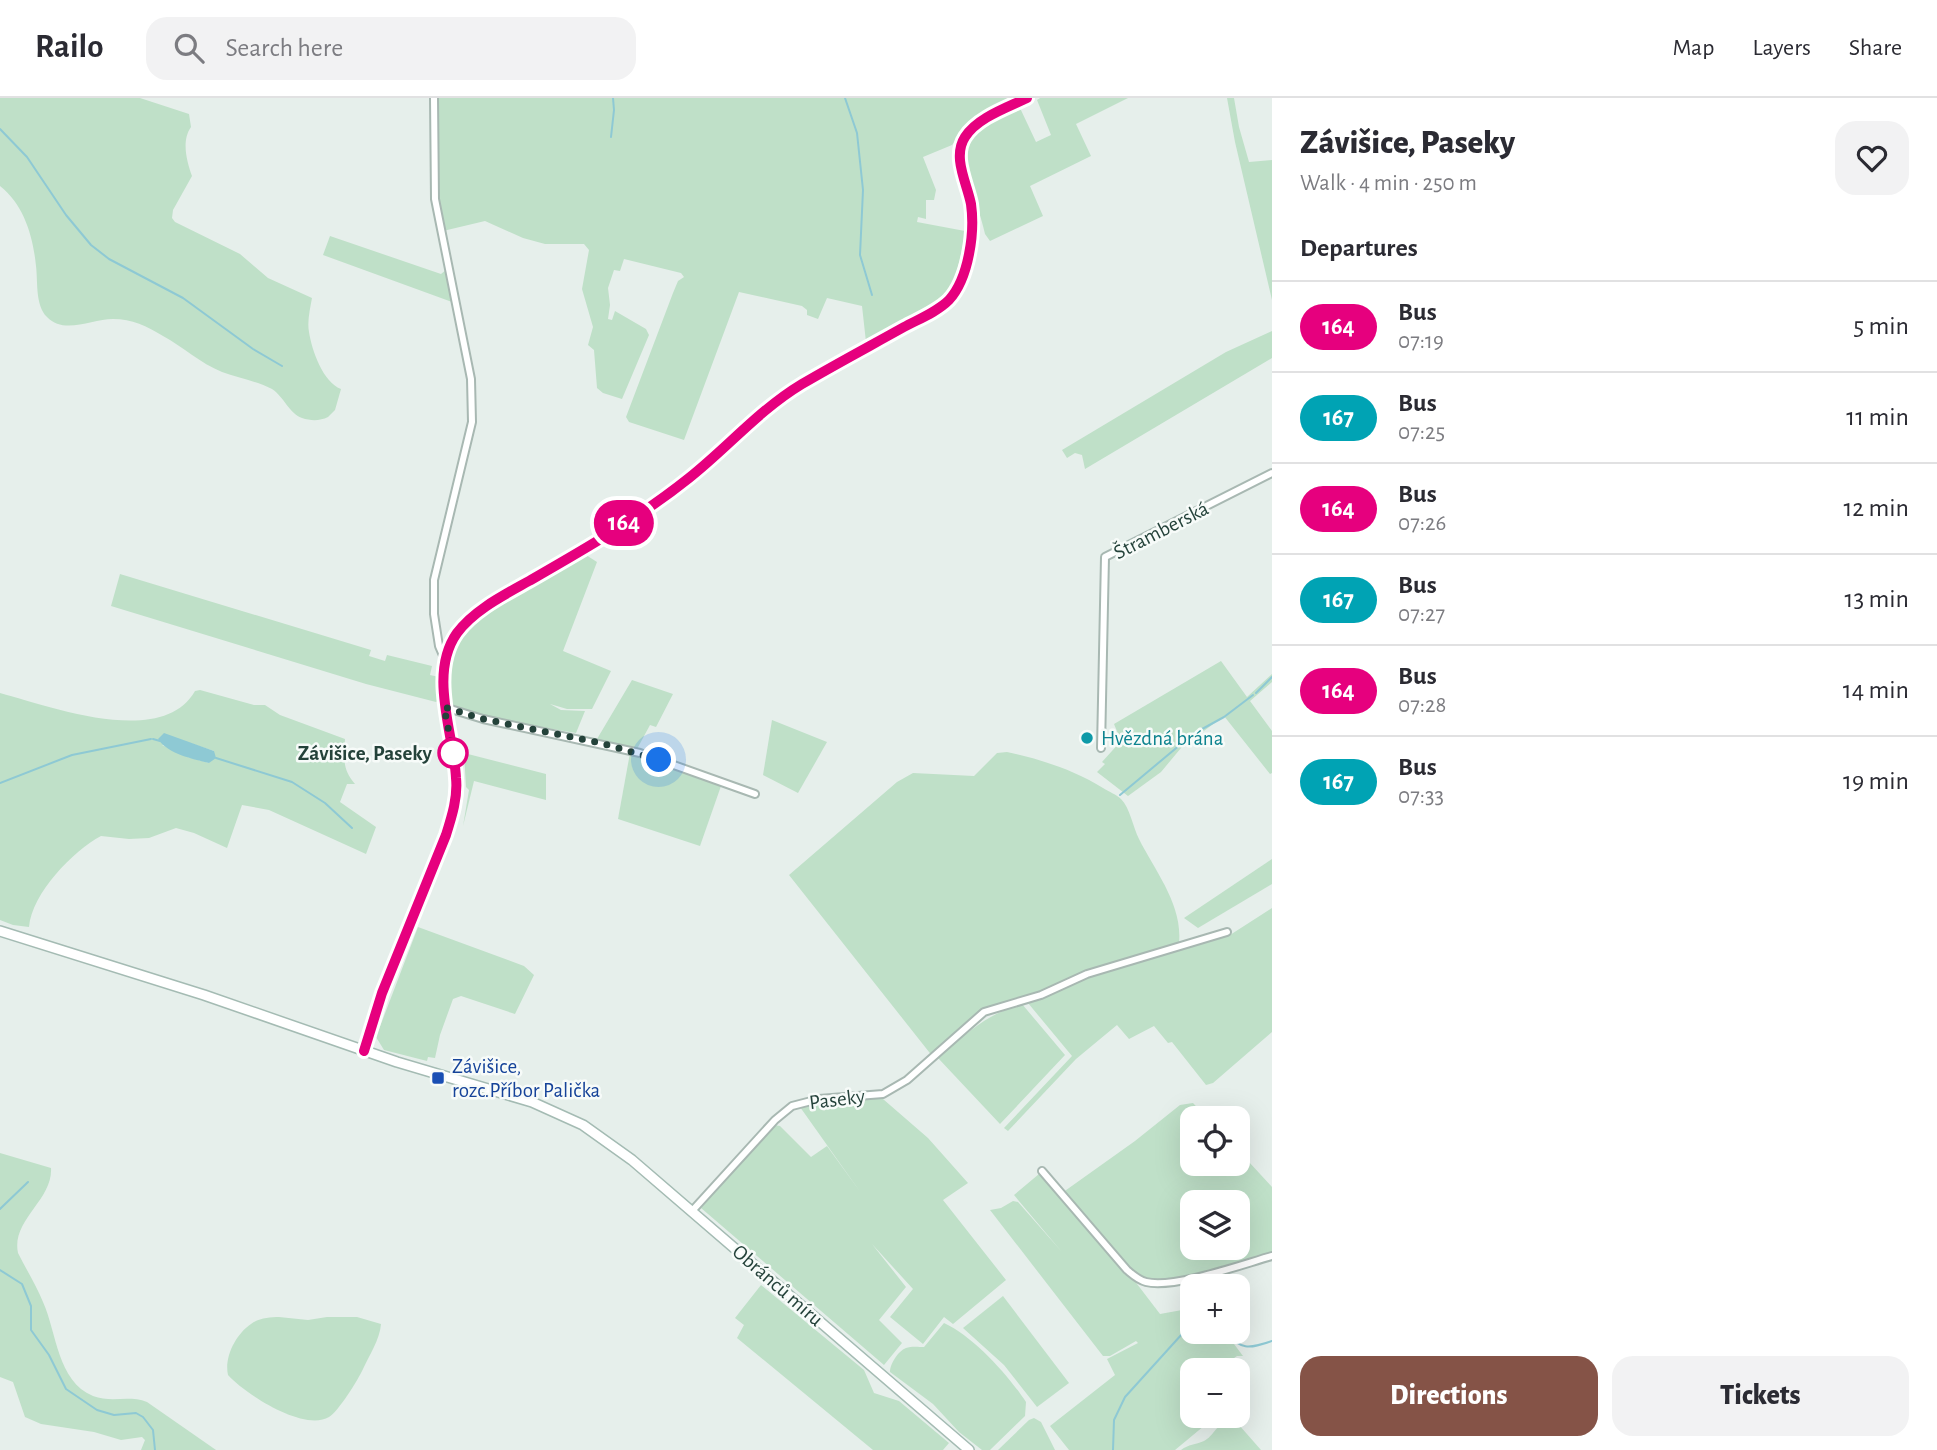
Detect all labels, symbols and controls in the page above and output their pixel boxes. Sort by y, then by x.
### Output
search box [146,17,636,80]
icon: search [170,29,208,67]
text: Railo [35,31,104,64]
text: Search here [226,35,343,61]
text: Map [1672,36,1714,60]
text: Layers [1752,36,1811,60]
text: Share [1849,36,1902,60]
button: heart [1835,121,1909,195]
text: Závišice, Paseky [1300,127,1515,160]
text: Walk · 4 min · 250 m [1300,172,1477,195]
text: Departures [1300,235,1418,261]
text: Bus [1398,299,1437,325]
text: 5 min [1853,313,1909,339]
text: 164 [1322,315,1355,339]
text: 07:19 [1398,330,1444,353]
text: Bus [1398,390,1437,416]
text: 11 min [1846,404,1909,430]
text: 167 [1323,406,1354,430]
text: 07:25 [1398,421,1445,444]
text: Bus [1398,481,1437,507]
text: 12 min [1843,495,1909,521]
street label: Štramberská [1109,496,1212,563]
text: 164 [1322,497,1355,521]
line badge: 164 [584,500,664,546]
text: 164 [608,511,640,535]
text: 07:26 [1398,512,1446,535]
text: Bus [1398,572,1437,598]
text: 13 min [1845,586,1909,612]
text: 167 [1323,588,1354,612]
text: 07:27 [1398,603,1445,626]
text: Bus [1398,663,1437,689]
text: 14 min [1843,677,1909,703]
text: 164 [1322,679,1355,703]
text: 07:28 [1398,694,1446,717]
place label: Hvězdná brána [1101,728,1224,749]
marker: Hvězdná brána [1079,730,1095,746]
marker: Závišice, Paseky [438,738,468,768]
your location [641,742,676,777]
place label: Závišice, Paseky [298,743,433,764]
text: Bus [1398,754,1437,780]
text: 19 min [1843,768,1909,794]
text: 167 [1323,770,1354,794]
text: 07:33 [1398,785,1444,808]
place label: Závišice, rozc.Příbor Palička [452,1056,601,1101]
marker: Závišice, rozc.Příbor Palička [430,1070,446,1086]
street label: Paseky [808,1086,866,1113]
map controls [1180,1106,1250,1428]
button: locate [1180,1106,1250,1176]
button: layers [1180,1190,1250,1260]
street label: Obránců míru [728,1241,827,1330]
button: + [1180,1274,1250,1344]
button: Directions [1300,1356,1598,1436]
button: Tickets [1612,1356,1909,1436]
button: − [1180,1358,1250,1428]

